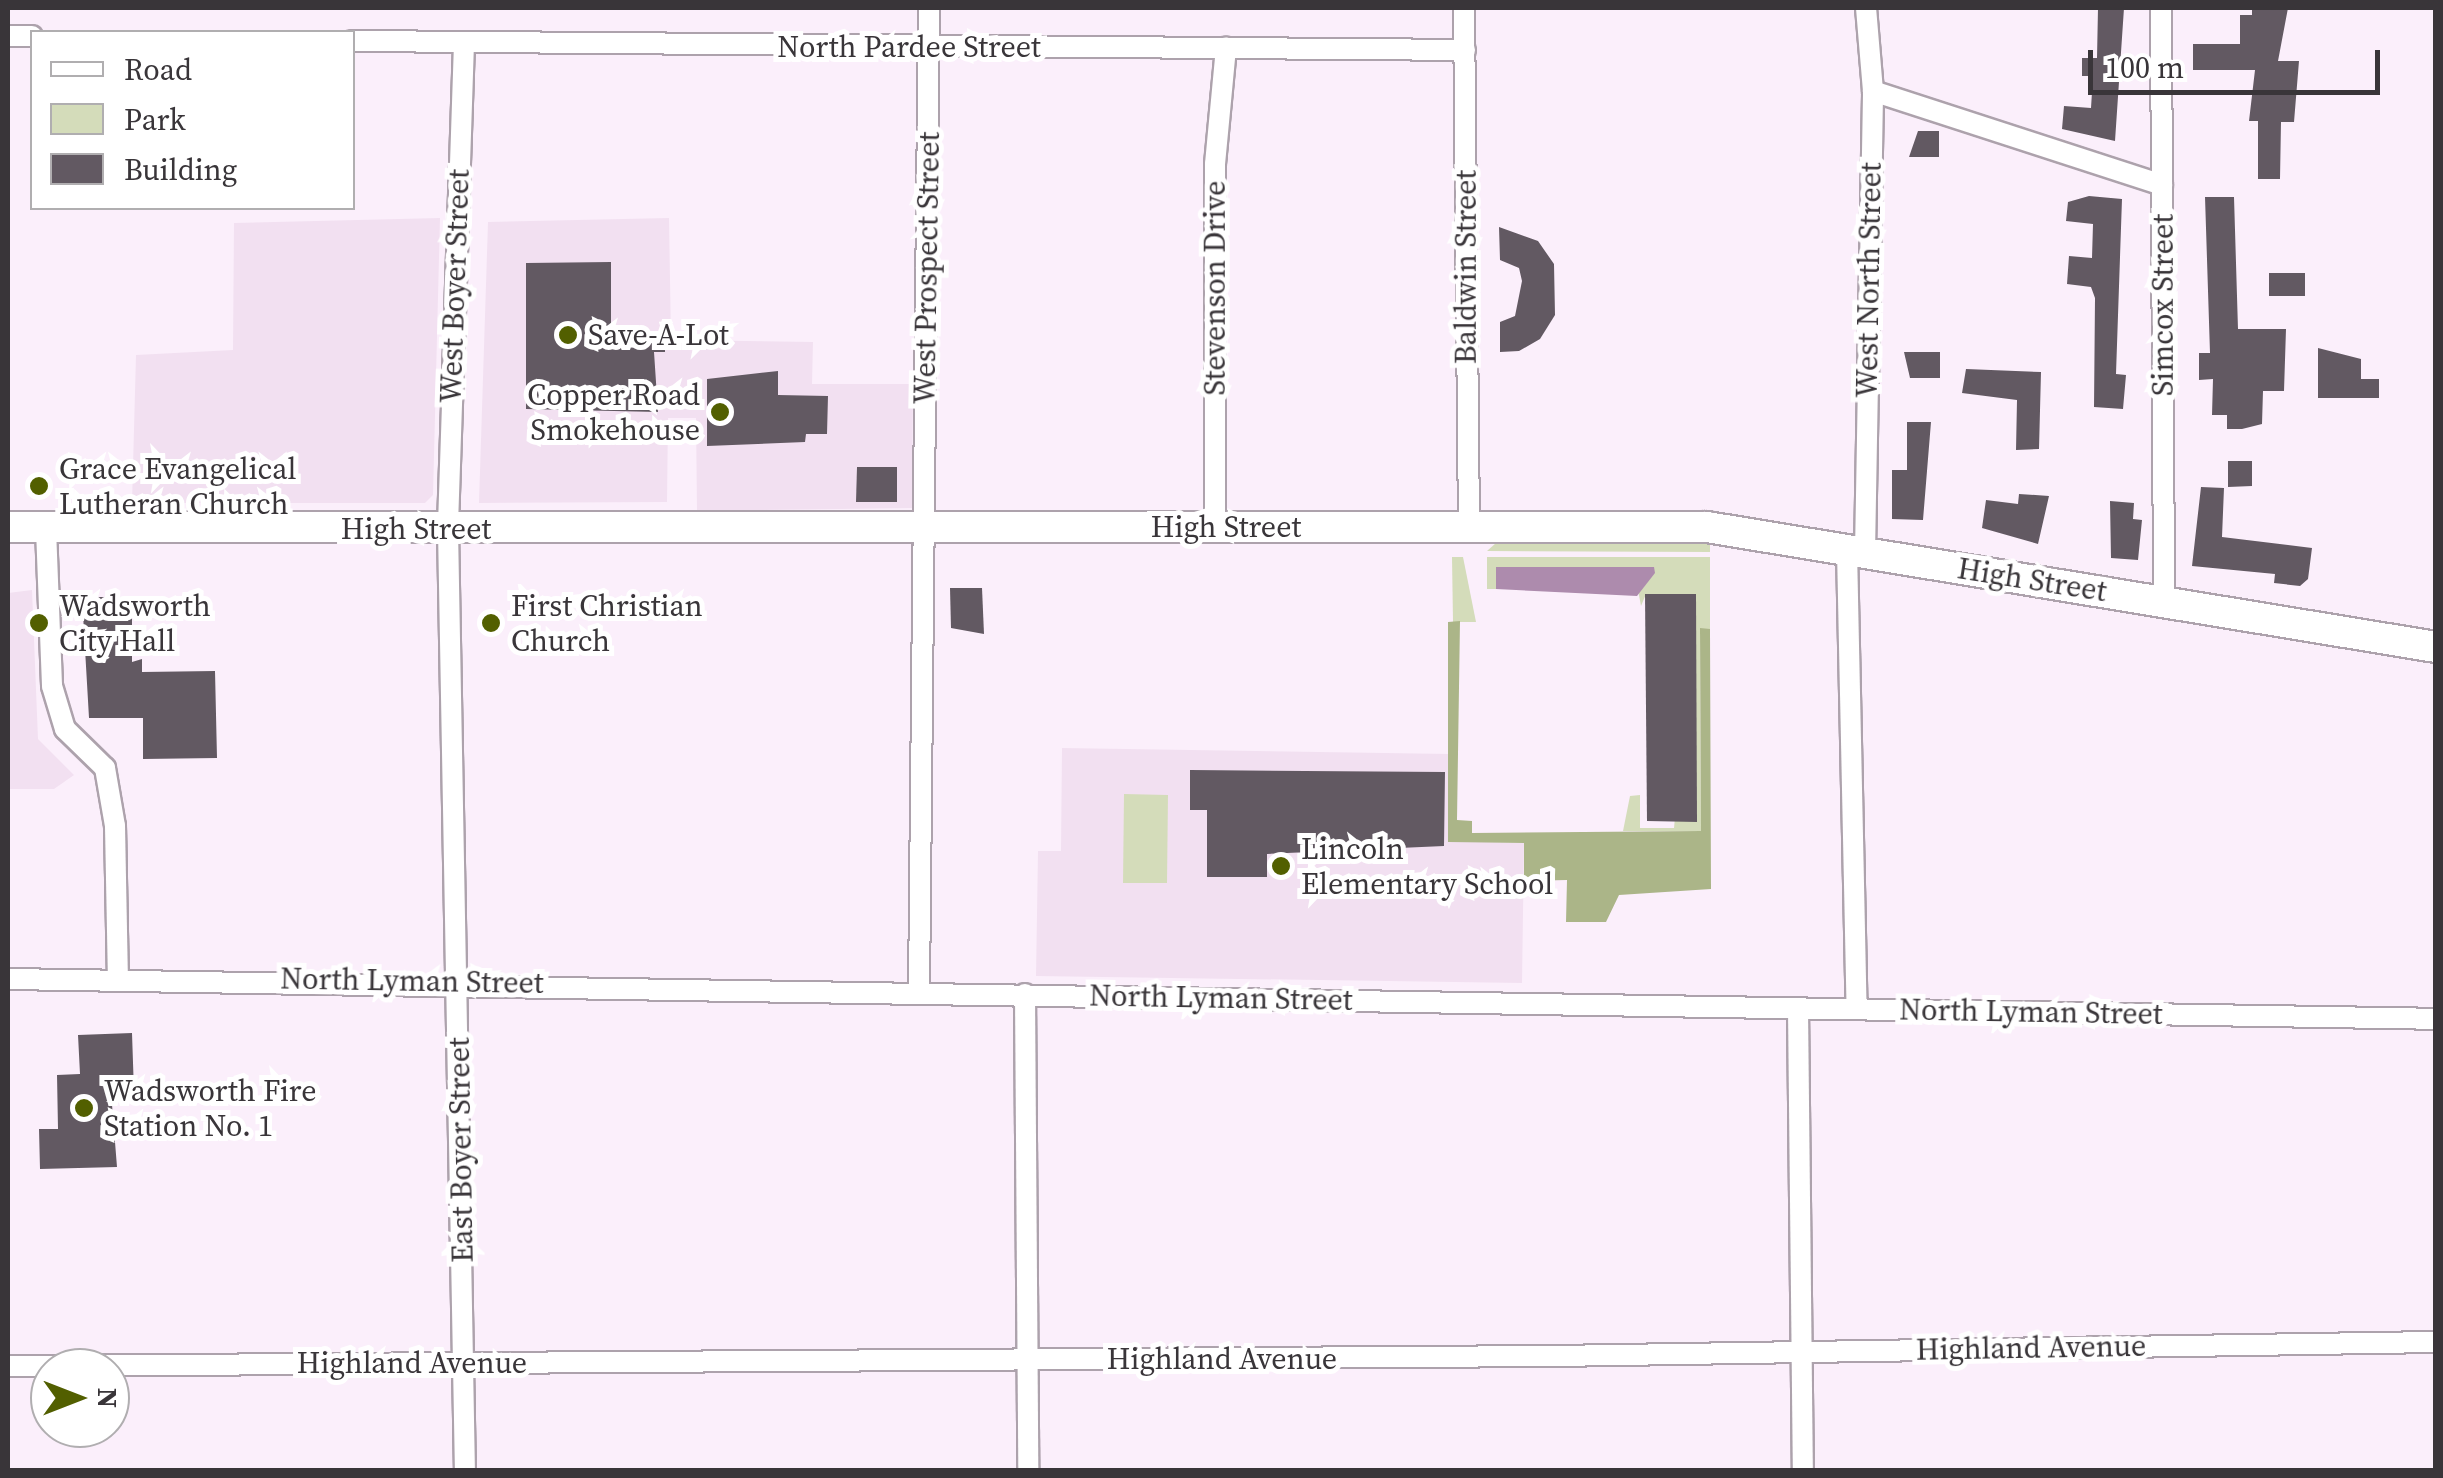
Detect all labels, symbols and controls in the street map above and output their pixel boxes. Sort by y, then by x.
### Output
street label: North Pardee Street [777,29,1041,65]
legend [30,30,355,210]
scale bar [2093,30,2386,92]
text: 100 m [2105,47,2184,88]
text: Road [124,49,192,90]
text: Park [124,99,186,140]
street label: West Prospect Street [907,131,947,405]
text: Building [124,149,237,190]
street label: West North Street [1849,162,1889,398]
street label: West Boyer Street [433,168,477,404]
street label: Baldwin Street [1448,170,1484,364]
street label: Stevenson Drive [1197,181,1233,395]
street label: Simcox Street [2145,214,2181,396]
place label: Save-A-Lot [588,317,729,353]
marker: Save-A-Lot [557,324,579,346]
place label: Copper Road Smokehouse [527,377,700,448]
marker: Copper Road Smokehouse [709,401,731,423]
place label: Grace Evangelical Lutheran Church [59,451,296,522]
marker: Grace Evangelical Lutheran Church [28,475,50,497]
street label: High Street [1151,509,1301,545]
street label: High Street [341,511,491,547]
street label: High Street [1955,550,2109,610]
place label: Wadsworth City Hall [59,588,211,658]
place label: First Christian Church [511,588,703,658]
marker: Wadsworth City Hall [28,612,50,634]
marker: First Christian Church [480,612,502,634]
place label: Lincoln Elementary School [1301,831,1553,902]
marker: Lincoln Elementary School [1270,855,1292,877]
street label: North Lyman Street [280,961,544,1001]
street label: North Lyman Street [1089,978,1353,1018]
street label: North Lyman Street [1899,992,2163,1032]
street label: East Boyer Street [441,1037,481,1263]
place label: Wadsworth Fire Station No. 1 [104,1073,317,1144]
marker: Wadsworth Fire Station No. 1 [73,1097,95,1119]
street label: Highland Avenue [1916,1328,2146,1368]
street label: Highland Avenue [1107,1341,1337,1377]
street label: Highland Avenue [297,1345,527,1381]
north arrow [30,1348,130,1448]
text: N [89,1388,127,1408]

